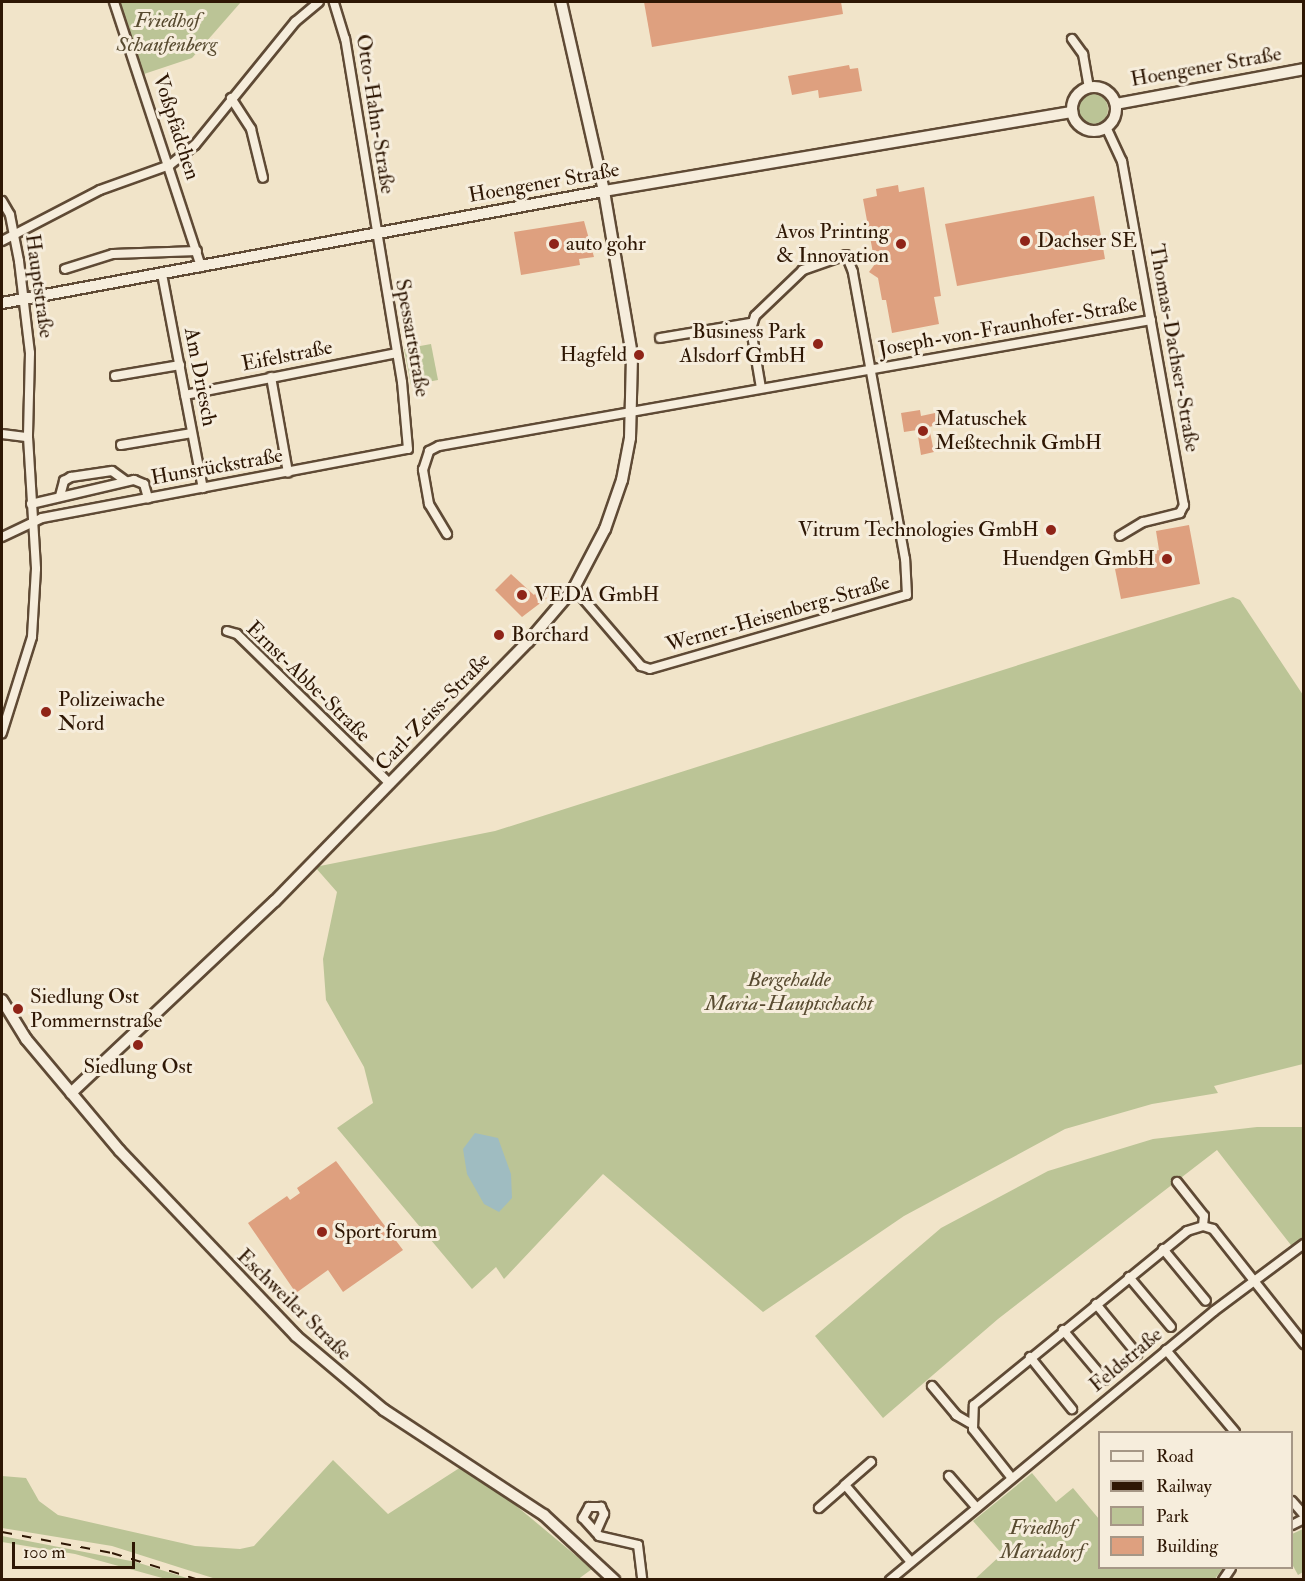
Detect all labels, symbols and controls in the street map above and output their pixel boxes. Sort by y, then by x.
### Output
park label: Friedhof Schaufenberg [117,8,217,58]
street label: Otto-Hahn-Straße [350,32,400,196]
street label: Hoengener Straße [1129,41,1283,93]
street label: Voßpfädchen [147,71,205,183]
street label: Hoengener Straße [467,157,621,209]
place label: Avos Printing & Innovation [776,219,889,269]
place label: Dachser SE [1037,228,1137,254]
place label: auto gohr [566,231,646,257]
street label: Hauptstraße [19,232,59,340]
marker: Dachser SE [1018,234,1032,248]
marker: auto gohr [547,237,561,251]
marker: Avos Printing & Innovation [894,237,908,251]
street label: Thomas-Dachser-Straße [1143,242,1205,454]
street label: Spessartstraße [389,277,435,399]
street label: Joseph-von-Fraunhofer-Straße [877,292,1139,362]
place label: Business Park Alsdorf GmbH [680,319,806,369]
street label: Am Driesch [178,326,222,428]
street label: Eifelstraße [239,335,335,377]
marker: Business Park Alsdorf GmbH [811,337,825,351]
place label: Hagfeld [560,342,627,368]
marker: Hagfeld [632,348,646,362]
place label: Matuschek Meßtechnik GmbH [935,406,1102,456]
marker: Matuschek Meßtechnik GmbH [916,424,930,438]
street label: Hunsrückstraße [149,443,285,491]
place label: Vitrum Technologies GmbH [798,517,1039,543]
marker: Vitrum Technologies GmbH [1044,523,1058,537]
place label: Huendgen GmbH [1002,546,1155,572]
marker: Huendgen GmbH [1160,552,1174,566]
street label: Werner-Heisenberg-Straße [663,570,893,658]
place label: VEDA GmbH [534,582,659,608]
marker: VEDA GmbH [515,588,529,602]
street label: Ernst-Abbe-Straße [241,616,375,748]
place label: Borchard [511,622,589,648]
marker: Borchard [492,628,506,642]
street label: Carl-Zeiss-Straße [370,648,496,776]
place label: Polizeiwache Nord [58,687,165,737]
marker: Polizeiwache Nord [39,705,53,719]
park label: Bergehalde Maria-Hauptschacht [705,967,873,1017]
place label: Siedlung Ost Pommernstraße [30,984,162,1034]
marker: Siedlung Ost Pommernstraße [11,1002,25,1016]
marker: Siedlung Ost [131,1038,145,1052]
place label: Siedlung Ost [83,1054,193,1080]
place label: Sport forum [334,1219,437,1245]
marker: Sport forum [315,1225,329,1239]
street label: Eschweiler Straße [231,1244,357,1366]
street label: Feldstraße [1084,1322,1168,1398]
legend [1098,1431,1293,1569]
text: Road [1156,1445,1194,1468]
text: Railway [1156,1475,1212,1498]
text: Park [1156,1505,1189,1528]
park label: Friedhof Mariadorf [1000,1515,1084,1565]
scale bar [15,1530,138,1568]
text: Building [1156,1535,1218,1558]
text: 100 m [23,1541,66,1564]

